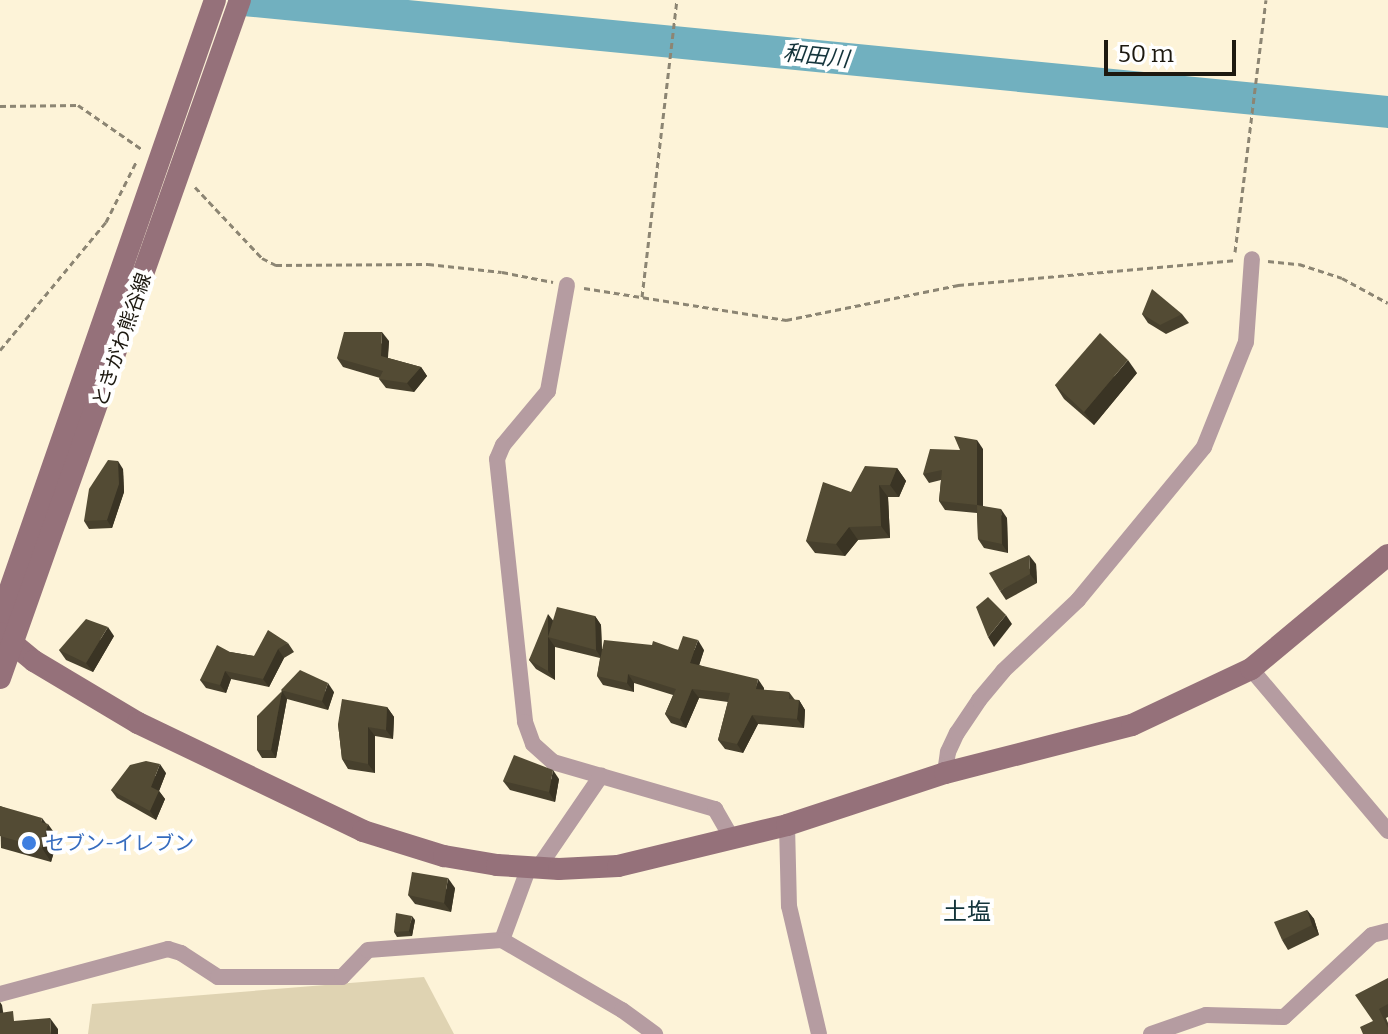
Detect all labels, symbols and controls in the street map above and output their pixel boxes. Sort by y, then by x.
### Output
scale bar [1108,24,1240,74]
water label: 和田川 [782,39,850,73]
text: 50 m [1118,40,1174,68]
street label: ときがわ熊谷線 [88,270,156,410]
place label: セブン-イレブン [45,831,194,855]
marker: セブン-イレブン [20,834,38,852]
district label: 土塩 [943,899,991,927]

